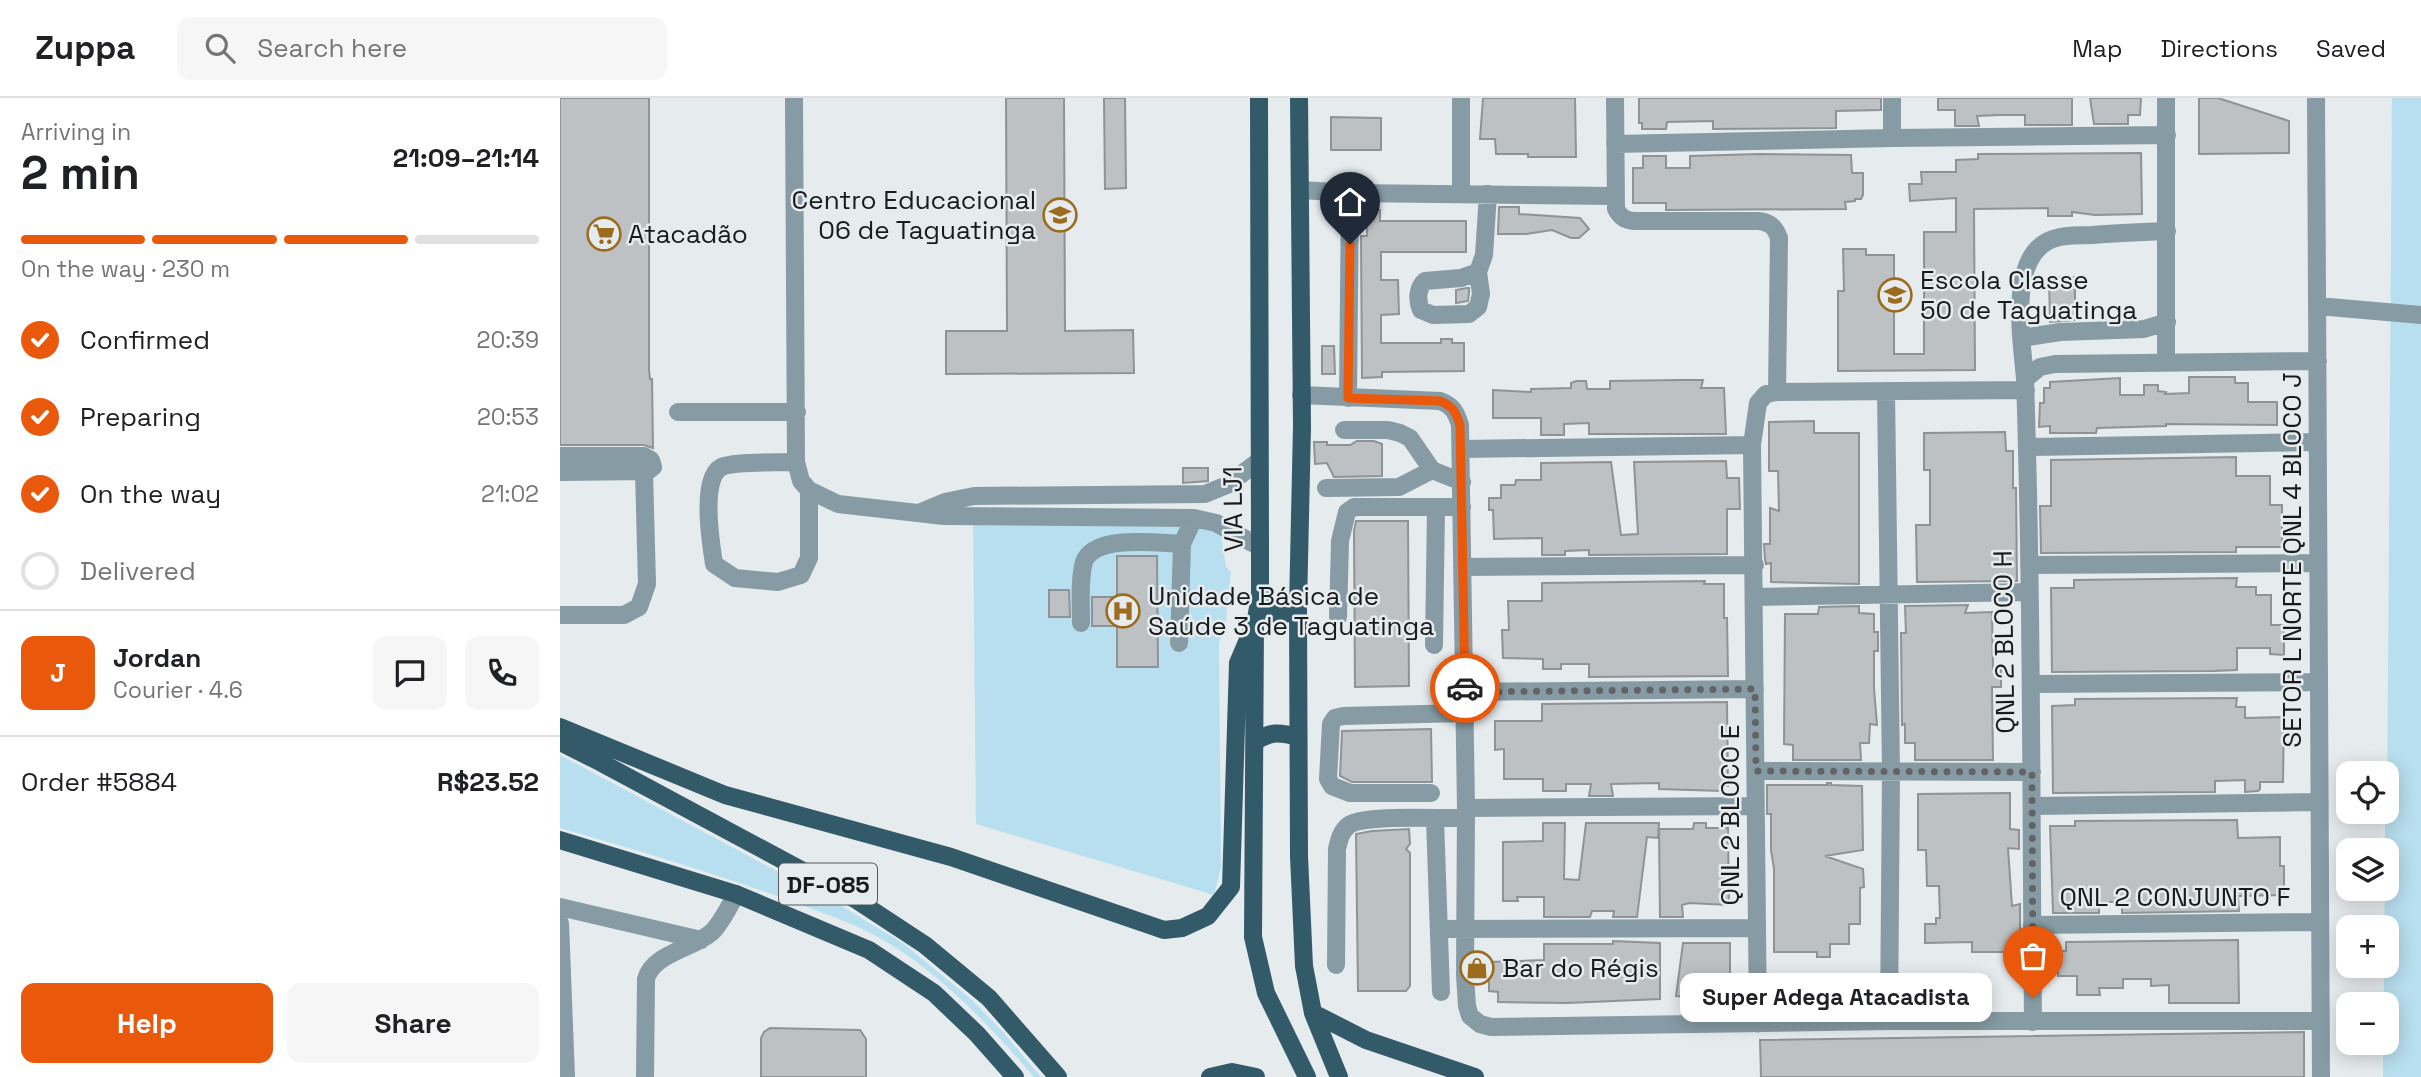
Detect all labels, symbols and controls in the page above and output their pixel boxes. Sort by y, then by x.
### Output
search box [177,17,667,80]
text: Zuppa [35,27,135,69]
icon: search [201,29,239,67]
text: Search here [257,31,407,65]
text: Map [2072,33,2122,64]
text: Directions [2160,33,2278,64]
text: Saved [2316,33,2386,64]
text: Arriving in [21,117,131,147]
text: 21:09–21:14 [393,141,539,175]
text: 2 min [21,144,140,202]
pin [1320,172,1380,244]
place label: Centro Educacional 06 de Taguatinga [792,183,1036,247]
icon: home [1331,183,1369,221]
school or university icon: Centro Educacional 06 de Taguatinga [1041,196,1079,234]
supermarket icon: Atacadão [585,215,623,253]
place label: Atacadão [628,217,748,251]
text: On the way · 230 m [21,254,230,284]
place label: Escola Classe 50 de Taguatinga [1920,263,2137,327]
school or university icon: Escola Classe 50 de Taguatinga [1876,276,1914,314]
icon: check [21,321,59,359]
text: Confirmed [80,323,210,357]
text: 20:39 [477,325,539,355]
street label: SETOR L NORTE QNL 4 BLOCO J [2275,372,2309,748]
icon: check [21,398,59,436]
text: Preparing [80,400,201,434]
text: 20:53 [477,402,539,432]
street label: VIA LJ1 [1215,466,1251,552]
icon: check [21,475,59,513]
text: On the way [80,477,221,511]
text: 21:02 [481,479,539,509]
street label: QNL 2 BLOCO H [1985,550,2023,734]
text: Delivered [80,554,196,588]
place label: Unidade Básica de Saúde 3 de Taguatinga [1148,579,1434,643]
hospital icon: Unidade Básica de Saúde 3 de Taguatinga [1104,592,1142,630]
button: chat [373,636,447,710]
button: phone [465,636,539,710]
text: Jordan [113,641,201,675]
courier [1430,653,1500,723]
text: J [50,656,66,690]
icon: car [1446,669,1484,707]
text: Courier · 4.6 [113,675,243,705]
street label: QNL 2 BLOCO E [1713,725,1747,905]
map controls [2336,761,2399,1055]
button: locate [2336,761,2399,824]
text: Order #5884 [21,765,177,799]
text: R$23.52 [437,765,539,799]
button: layers [2336,838,2399,901]
road number: DF-085 [779,864,877,904]
street label: QNL 2 CONJUNTO F [2059,880,2291,914]
button: + [2336,915,2399,978]
pin [2003,926,2063,998]
icon: bag [2014,937,2052,975]
shop icon: Bar do Régis [1458,949,1496,987]
place label: Bar do Régis [1502,951,1659,985]
callout: Super Adega Atacadista [1680,974,1991,1023]
text: Super Adega Atacadista [1702,982,1970,1012]
button: Help [21,983,273,1063]
button: Share [287,983,539,1063]
button: − [2336,992,2399,1055]

